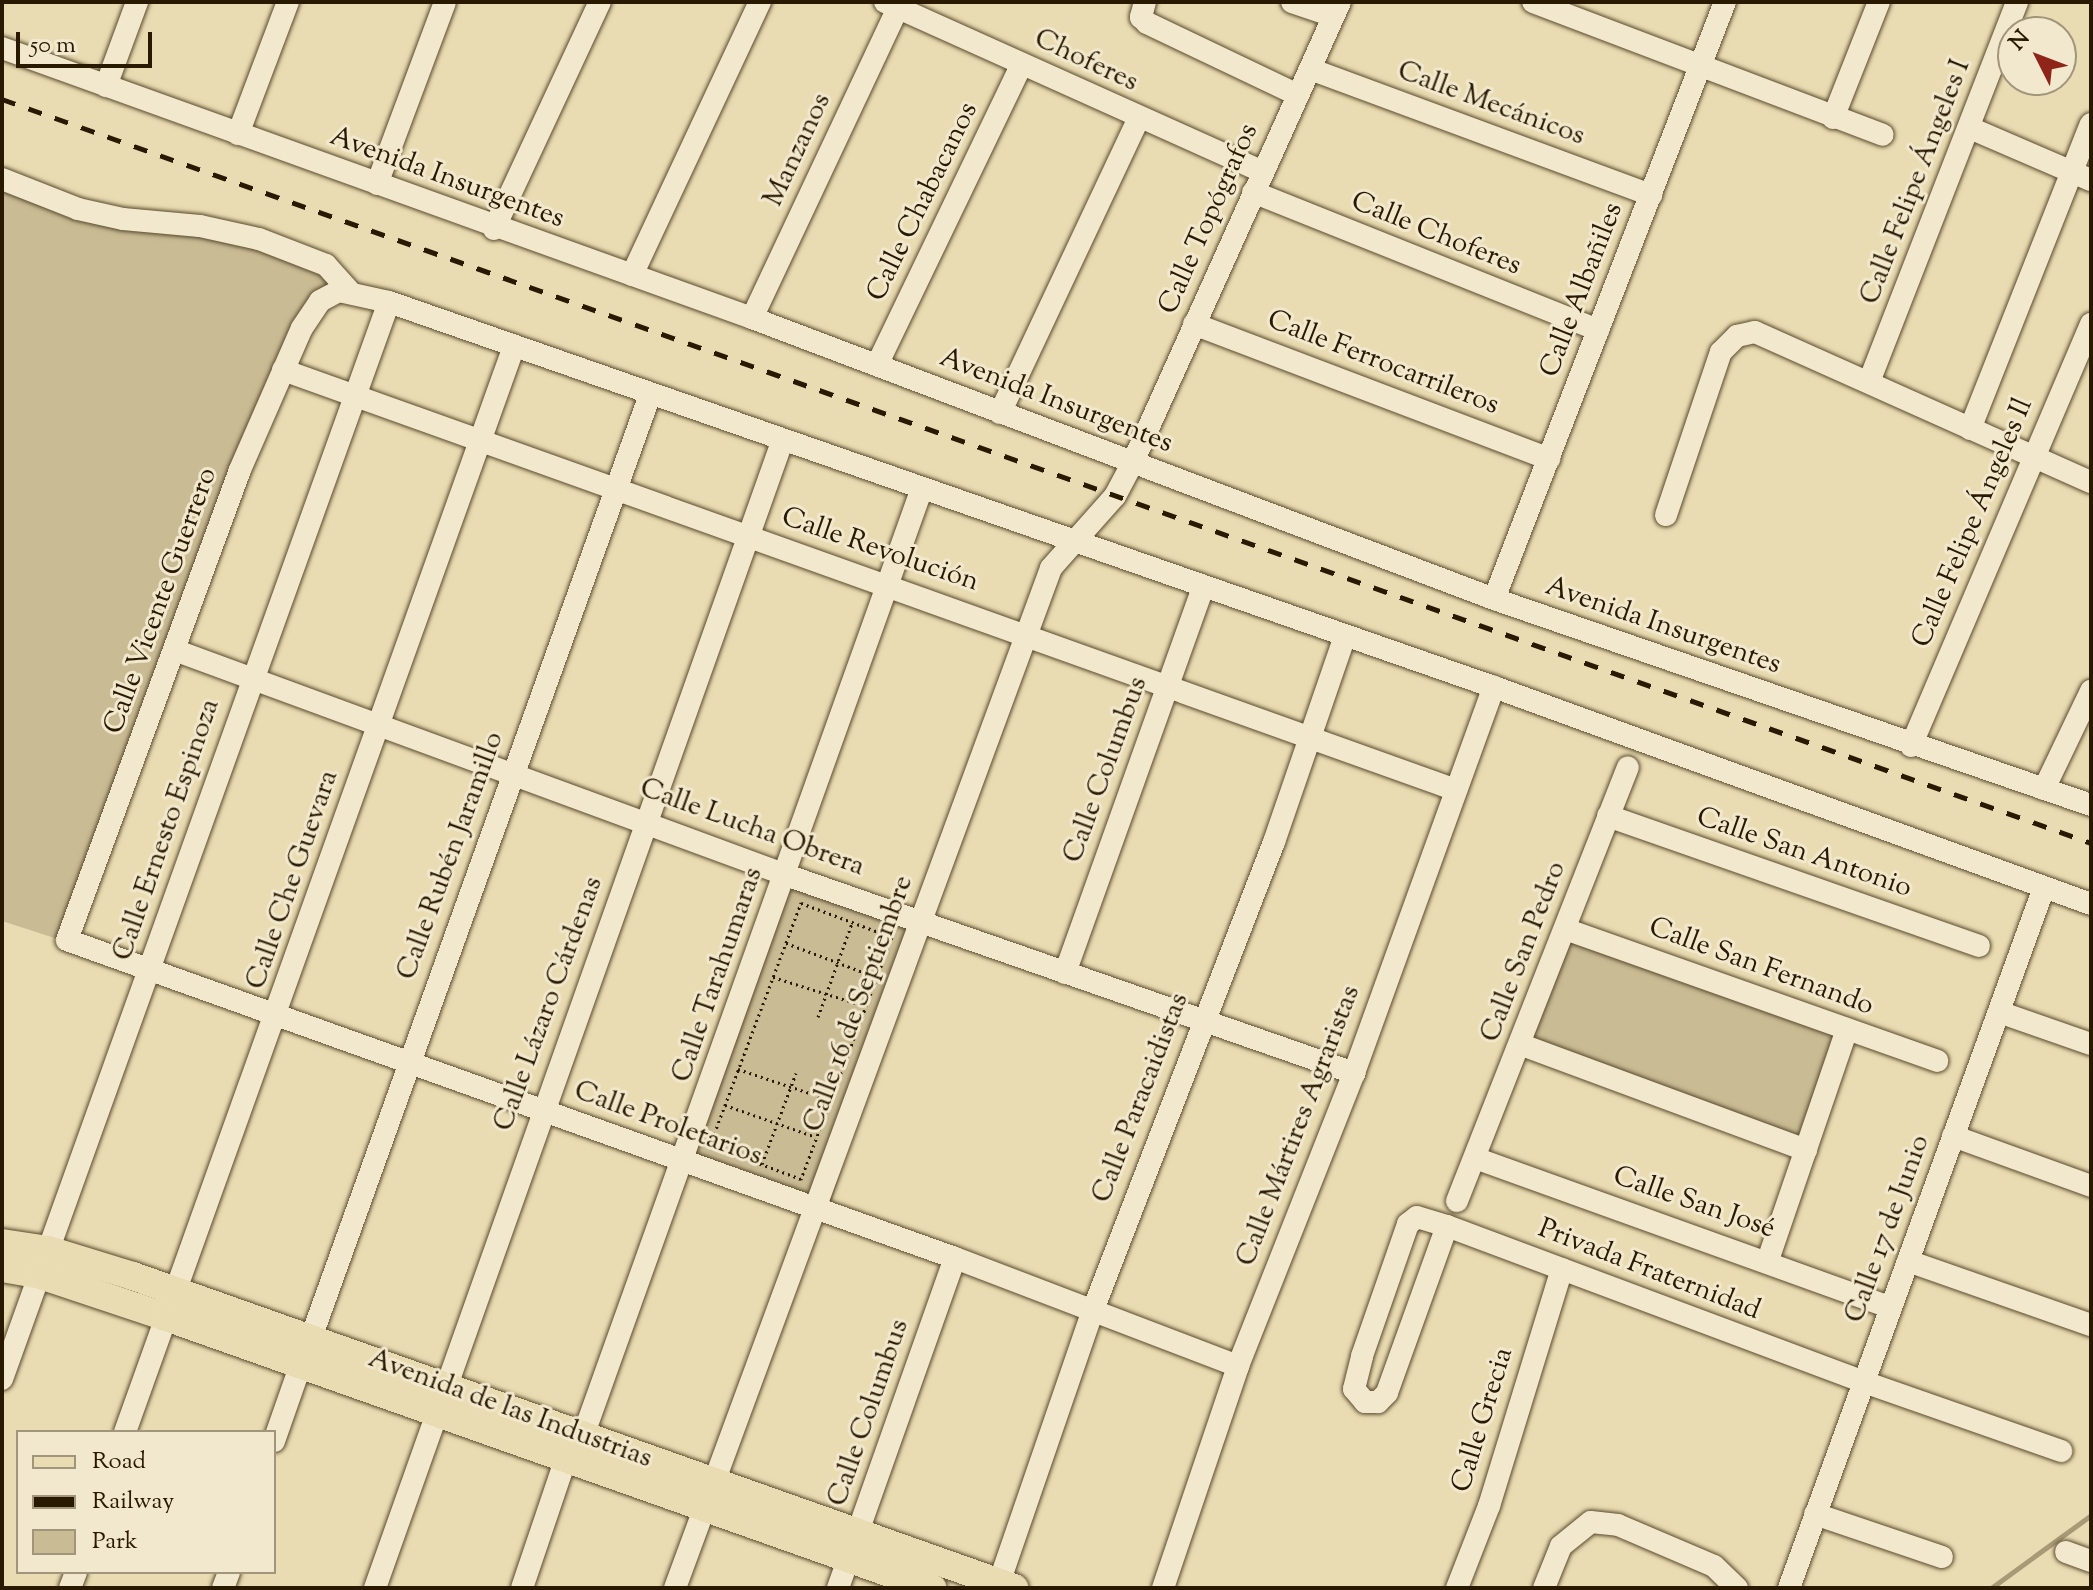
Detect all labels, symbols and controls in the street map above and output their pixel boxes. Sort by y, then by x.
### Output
scale bar [20,16,156,66]
north arrow [1997,16,2077,96]
street label: Choferes [1029,22,1143,100]
text: N [2003,24,2038,59]
text: 50 m [30,29,76,63]
street label: Calle Mecánicos [1393,55,1589,153]
street label: Calle Felipe Ángeles I [1854,55,1978,309]
street label: Manzanos [757,88,839,212]
street label: Calle Chabacanos [860,97,986,307]
street label: Calle Topógrafos [1152,119,1266,319]
street label: Avenida Insurgentes [325,120,569,236]
street label: Calle Choferes [1346,185,1526,283]
street label: Calle Albañiles [1533,198,1631,382]
street label: Calle Ferrocarrileros [1262,303,1504,423]
street label: Avenida Insurgentes [935,341,1177,461]
street label: Calle Felipe Ángeles Il [1905,393,2041,653]
street label: Calle Vicente Guerrero [97,463,225,739]
street label: Calle Revolución [777,501,983,599]
street label: Avenida Insurgentes [1541,570,1785,682]
street label: Calle Columbus [1057,672,1155,868]
street label: Calle Ernesto Espinoza [106,695,228,965]
street label: Calle Rubén Jaramillo [391,727,511,985]
street label: Calle Che Guevara [240,766,346,994]
street label: Calle Lucha Obrera [635,772,869,884]
street label: Calle San Antonio [1692,800,1916,906]
street label: Calle San Pedro [1474,857,1574,1047]
street label: Calle Tarahumaras [665,863,771,1087]
street label: Calle 16 de Septiembre [797,871,921,1137]
street label: Calle Lázaro Cárdenas [487,872,611,1136]
street label: Calle San Fernando [1644,911,1878,1023]
street label: Calle Mártires Agraristas [1230,981,1368,1271]
street label: Calle Paracaidistas [1086,988,1196,1208]
street label: Calle Proletarios [569,1074,767,1174]
street label: Calle 17 de Junio [1838,1130,1938,1328]
street label: Calle San José [1609,1160,1779,1246]
street label: Privada Fraternidad [1533,1212,1765,1328]
street label: Calle Columbus [821,1315,917,1511]
street label: Avenida de las Industrias [364,1342,656,1476]
street label: Calle Grecia [1445,1344,1521,1496]
legend [16,1430,276,1574]
text: Road [92,1445,146,1479]
text: Railway [92,1485,174,1519]
text: Park [92,1525,138,1559]

